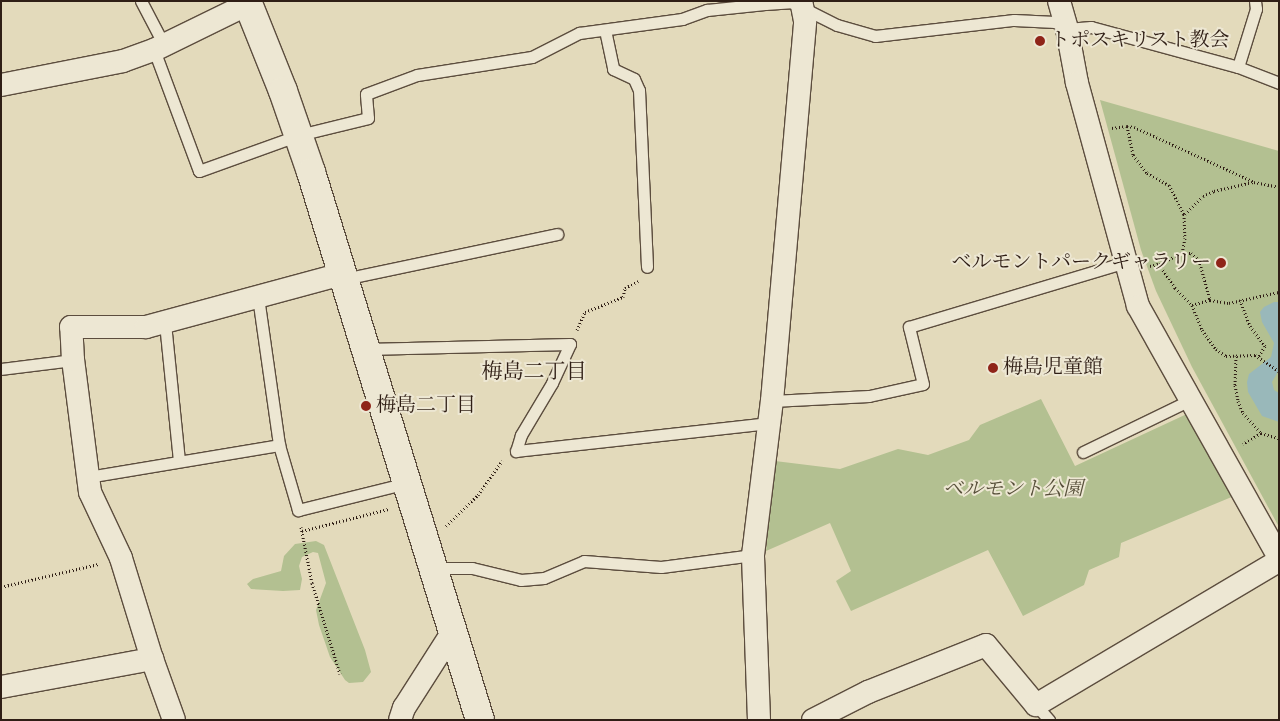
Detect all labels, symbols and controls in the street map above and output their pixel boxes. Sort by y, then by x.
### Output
place label: トポスキリスト教会 [1050,29,1230,53]
marker: トポスキリスト教会 [1034,35,1046,47]
place label: ベルモントパークギャラリー [951,251,1211,275]
marker: ベルモントパークギャラリー [1215,257,1227,269]
place label: 梅島児童館 [1003,356,1103,380]
district label: 梅島二丁目 [482,360,586,386]
marker: 梅島児童館 [987,362,999,374]
place label: 梅島二丁目 [376,394,476,418]
marker: 梅島二丁目 [360,400,372,412]
park label: ベルモント公園 [943,478,1083,502]

